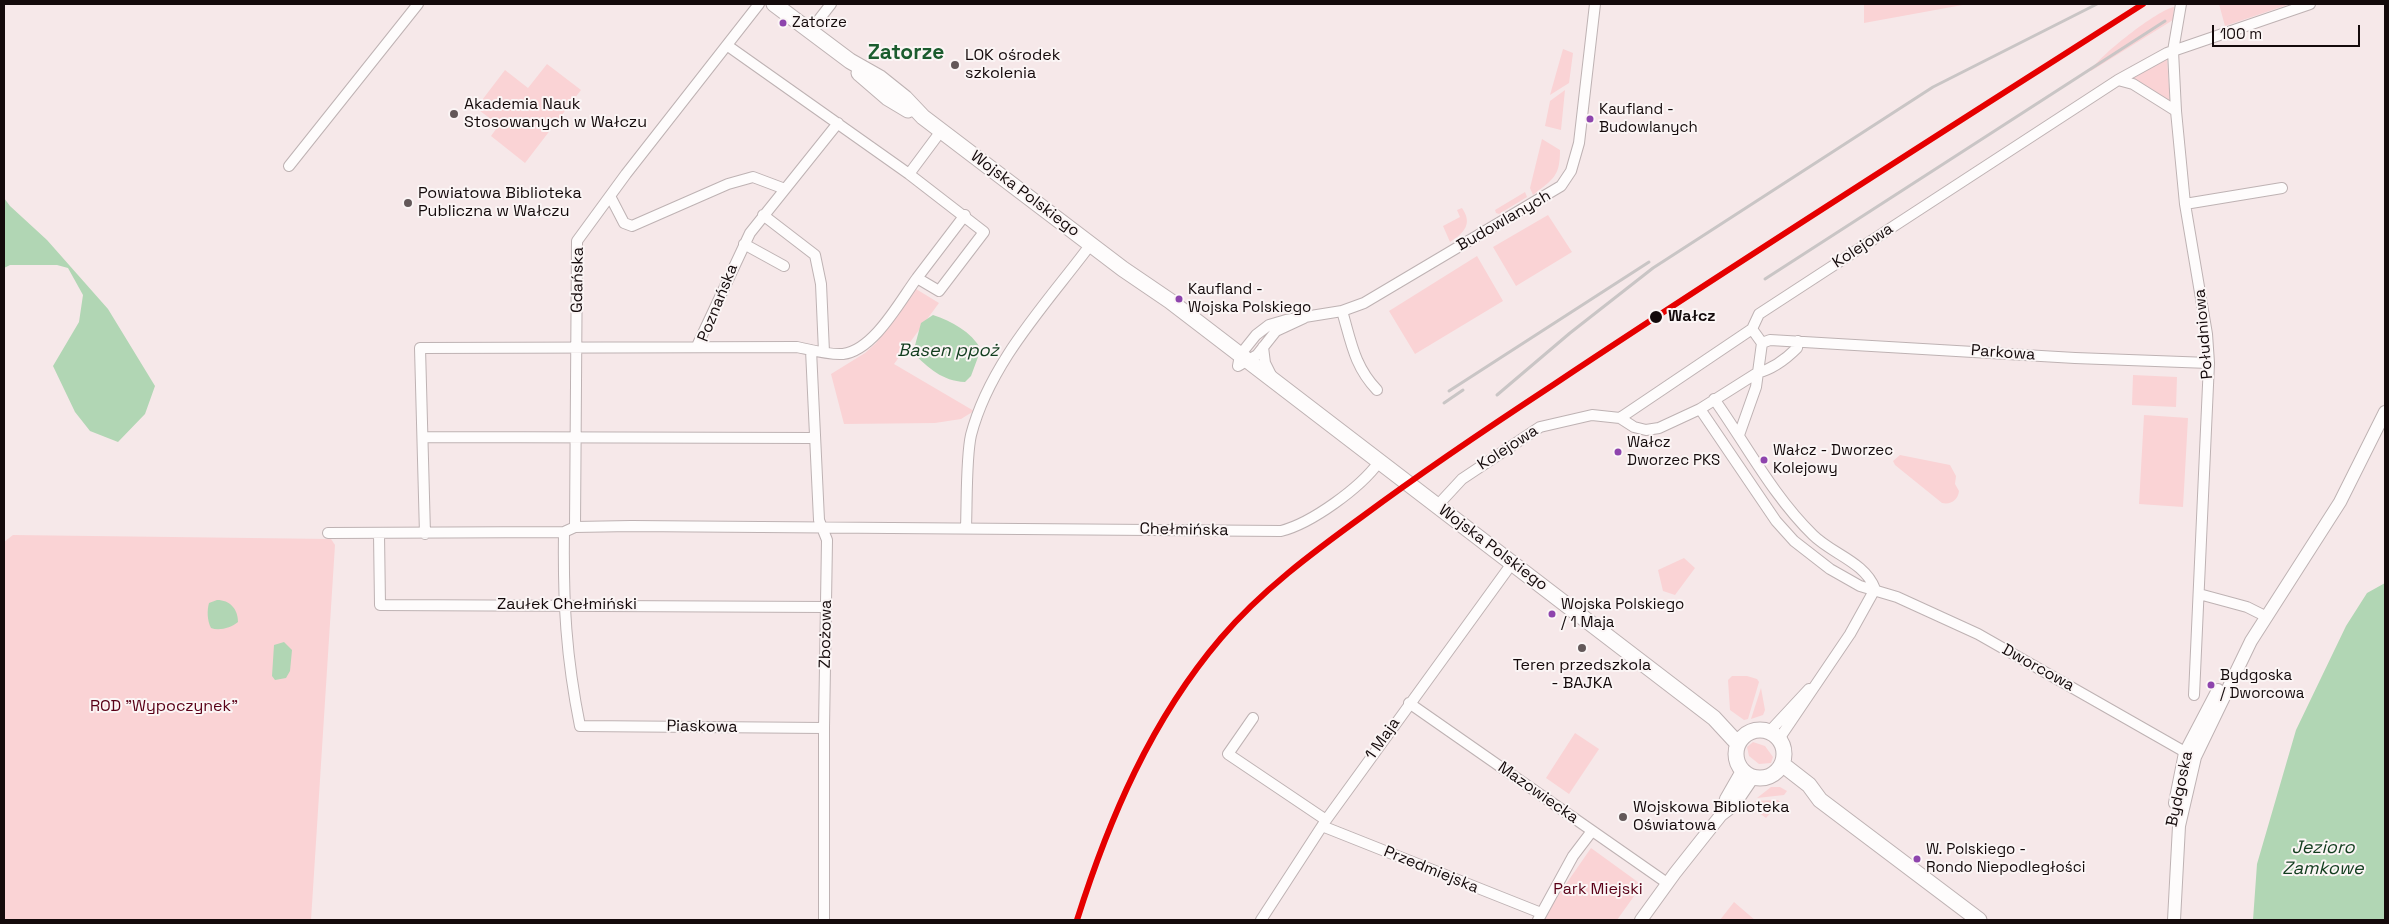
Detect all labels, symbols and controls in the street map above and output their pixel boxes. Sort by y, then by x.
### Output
place label: Zatorze [792,14,847,32]
scale bar [2214,15,2362,47]
marker: Zatorze [778,18,788,28]
text: 100 m [2220,24,2262,43]
district label: Zatorze [868,40,944,66]
place label: LOK ośrodek szkolenia [965,46,1060,84]
marker: LOK ośrodek szkolenia [949,59,961,71]
place label: Akademia Nauk Stosowanych w Wałczu [464,95,647,133]
place label: Kaufland - Budowlanych [1599,101,1698,136]
marker: Akademia Nauk Stosowanych w Wałczu [448,108,460,120]
marker: Kaufland - Budowlanych [1585,114,1595,124]
street label: Wojska Polskiego [967,147,1083,241]
place label: Powiatowa Biblioteka Publiczna w Wałczu [418,184,582,222]
street label: Budowlanych [1454,186,1554,256]
marker: Powiatowa Biblioteka Publiczna w Wałczu [402,197,414,209]
street label: Kolejowa [1829,219,1897,273]
street label: Gdańska [568,247,588,313]
street label: Poznańska [694,261,742,345]
place label: Kaufland - Wojska Polskiego [1188,281,1311,316]
street label: Południowa [2190,288,2218,380]
marker: Kaufland - Wojska Polskiego [1174,294,1184,304]
place label: Wałcz [1668,307,1716,327]
marker: Wałcz [1648,309,1664,325]
water label: Basen ppoż [897,340,999,362]
street label: Parkowa [1970,341,2036,365]
street label: Kolejowa [1474,421,1542,475]
place label: Wałcz Dworzec PKS [1627,434,1720,469]
place label: Wałcz - Dworzec Kolejowy [1773,442,1893,477]
marker: Wałcz Dworzec PKS [1613,447,1623,457]
marker: Wałcz - Dworzec Kolejowy [1759,455,1769,465]
street label: Wojska Polskiego [1435,501,1551,595]
street label: Chełmińska [1139,520,1229,540]
street label: Zaułek Chełmiński [497,595,637,615]
place label: Wojska Polskiego / 1 Maja [1561,596,1684,631]
street label: Zbożowa [816,599,836,669]
marker: Wojska Polskiego / 1 Maja [1547,609,1557,619]
street label: Dworcowa [1998,640,2078,696]
marker: Teren przedszkola - BAJKA [1576,642,1588,654]
place label: Teren przedszkola - BAJKA [1513,656,1651,694]
place label: Bydgoska / Dworcowa [2220,667,2304,702]
marker: Bydgoska / Dworcowa [2206,680,2216,690]
park label: ROD "Wypoczynek" [90,697,238,717]
street label: 1 Maja [1362,714,1404,764]
street label: Piaskowa [666,717,738,737]
street label: Bydgoska [2163,749,2197,829]
street label: Mazowiecka [1494,758,1582,828]
place label: Wojskowa Biblioteka Oświatowa [1633,798,1789,836]
marker: Wojskowa Biblioteka Oświatowa [1617,811,1629,823]
water label: Jezioro Zamkowe [2282,837,2364,880]
place label: W. Polskiego - Rondo Niepodległości [1926,841,2085,876]
street label: Przedmiejska [1381,842,1481,898]
marker: W. Polskiego - Rondo Niepodległości [1912,854,1922,864]
park label: Park Miejski [1553,880,1643,900]

